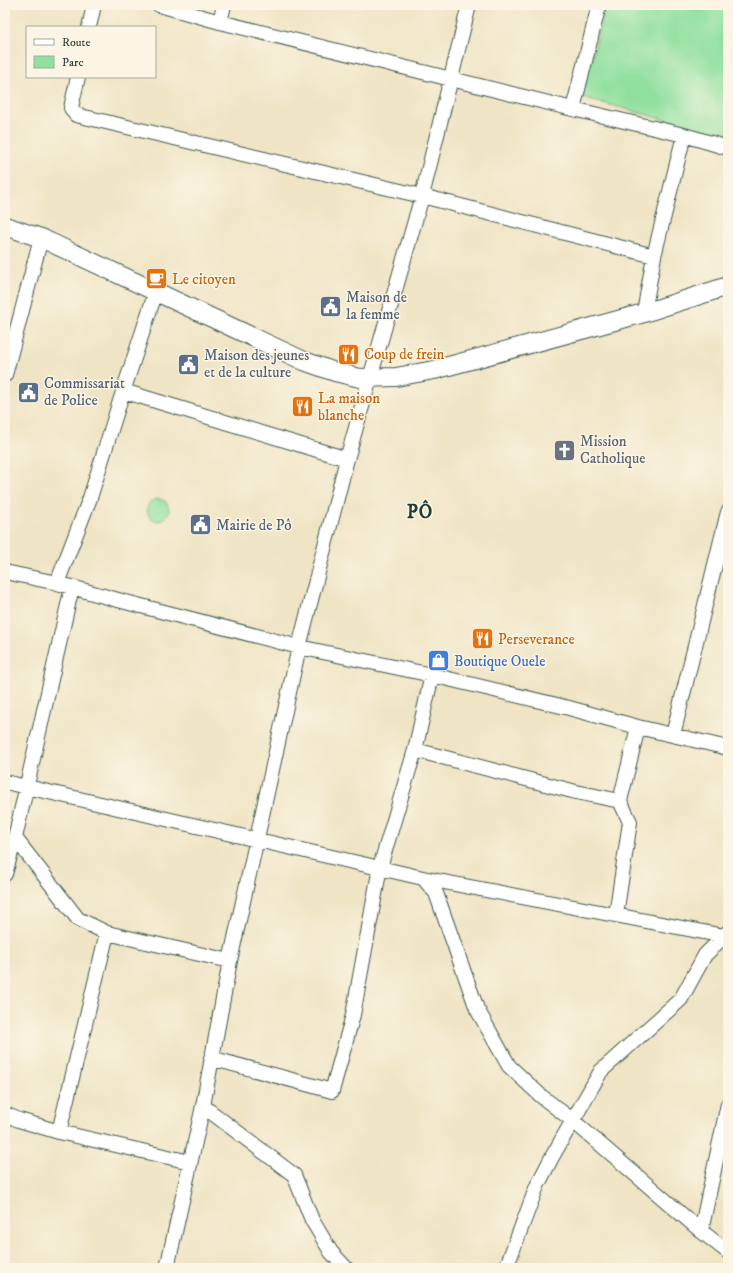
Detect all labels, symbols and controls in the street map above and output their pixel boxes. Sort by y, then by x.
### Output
legend [26,26,156,78]
text: Route [62,35,90,50]
text: Parc [62,55,84,70]
cafe icon: Le citoyen [144,266,170,292]
place label: Le citoyen [172,270,236,289]
place label: Maison de la femme [346,288,407,324]
public building icon: Maison de la femme [318,293,344,319]
restaurant icon: Coup de frein [336,341,362,367]
place label: Coup de frein [364,345,445,364]
place label: Maison des jeunes et de la culture [204,346,309,382]
public building icon: Maison des jeunes et de la culture [175,351,201,377]
place label: Commissariat de Police [44,374,125,410]
public building icon: Commissariat de Police [16,379,42,405]
place label: La maison blanche [318,389,380,425]
restaurant icon: La maison blanche [289,394,315,420]
place label: Mission Catholique [580,432,645,468]
church icon: Mission Catholique [552,437,578,463]
district label: PÔ [407,499,433,524]
public building icon: Mairie de Pô [187,512,213,538]
place label: Mairie de Pô [216,516,291,535]
restaurant icon: Perseverance [470,626,496,652]
place label: Perseverance [498,630,575,649]
shop icon: Boutique Ouele [425,648,451,674]
place label: Boutique Ouele [454,652,546,671]

